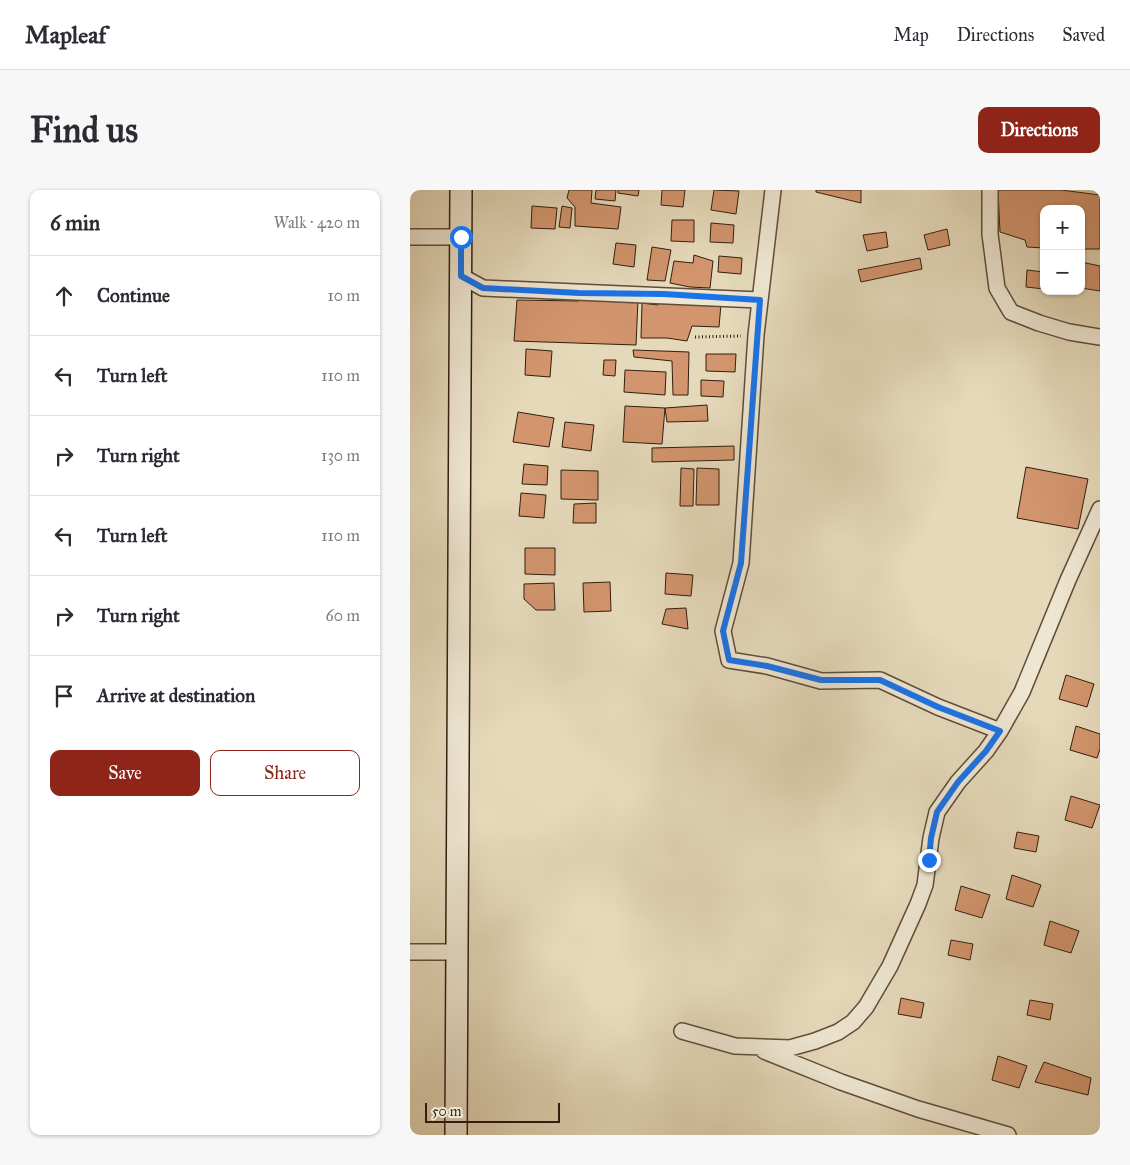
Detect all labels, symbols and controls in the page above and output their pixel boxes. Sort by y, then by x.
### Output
text: Mapleaf [25,20,106,50]
text: Map [893,24,929,46]
text: Directions [957,24,1034,46]
text: Saved [1062,24,1105,46]
button: Directions [978,107,1100,153]
text: Find us [30,109,138,152]
map controls [1040,205,1085,295]
button: + [1040,205,1085,250]
text: 6 min [50,210,100,236]
text: Walk · 420 m [274,213,360,232]
route start [450,226,473,249]
button: − [1040,250,1085,295]
icon: ahead [50,282,78,310]
text: Continue [97,284,170,307]
text: 10 m [328,286,360,305]
icon: left [50,362,78,390]
text: Turn left [97,364,167,387]
text: 110 m [321,366,360,385]
icon: right [50,442,78,470]
text: Turn right [97,444,180,467]
text: 130 m [321,446,360,465]
icon: left [50,522,78,550]
text: Turn left [97,524,167,547]
text: 110 m [321,526,360,545]
icon: right [50,602,78,630]
text: Turn right [97,604,180,627]
text: 60 m [326,606,360,625]
icon: arrive [50,682,78,710]
text: Arrive at destination [97,684,255,707]
button: Save [50,750,200,796]
button: Share [210,750,360,796]
route end [918,849,941,872]
scale bar [425,1100,560,1123]
text: 50 m [432,1103,461,1120]

